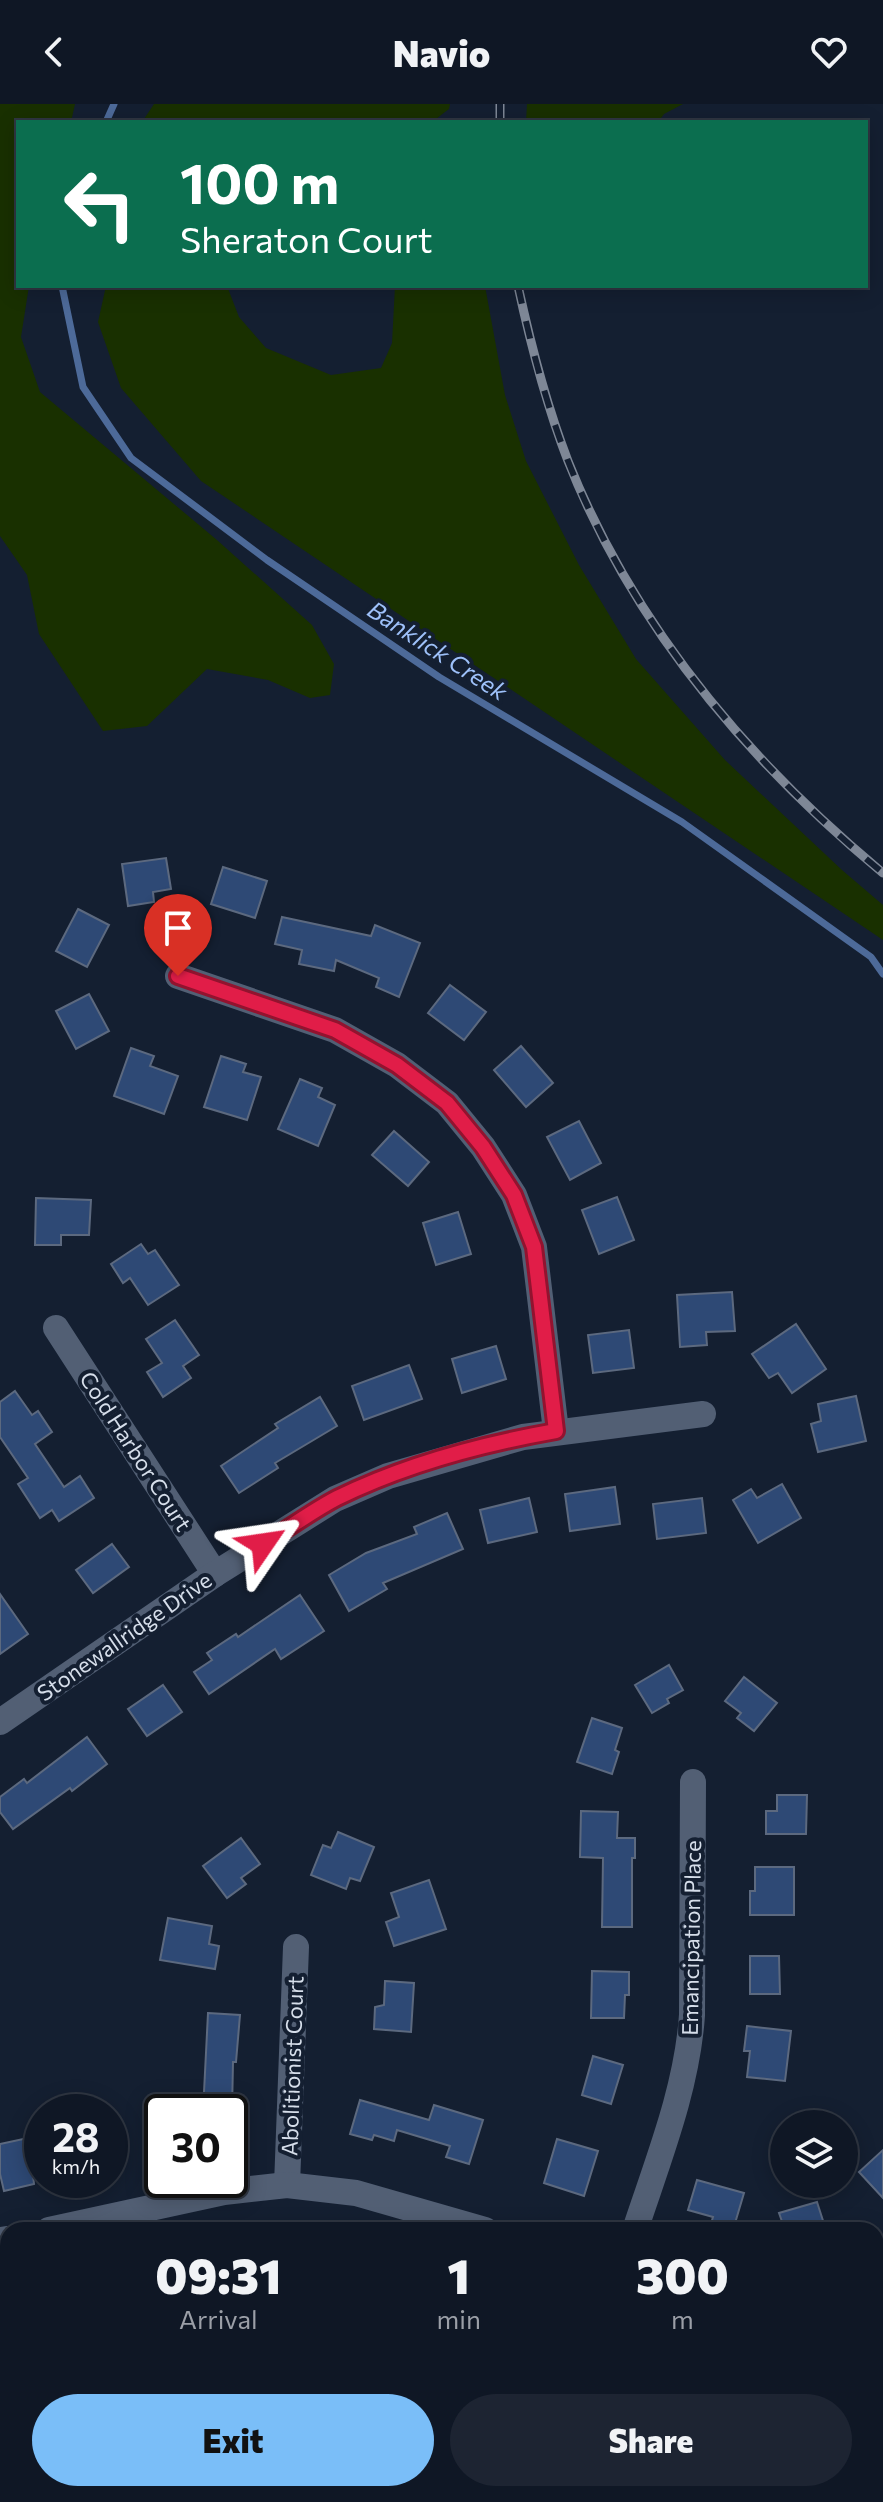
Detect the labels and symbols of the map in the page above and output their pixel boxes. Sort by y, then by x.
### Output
water label: Banklick Creek [363,594,514,706]
pin [144,894,212,976]
street label: Cold Harbor Court [74,1366,198,1536]
position arrow [221,1502,305,1586]
street label: Stonewallridge Drive [32,1566,216,1706]
street label: Emancipation Place [676,1840,706,2036]
street label: Abolitionist Court [275,1976,309,2156]
speed limit sign: 30 [144,2094,248,2198]

